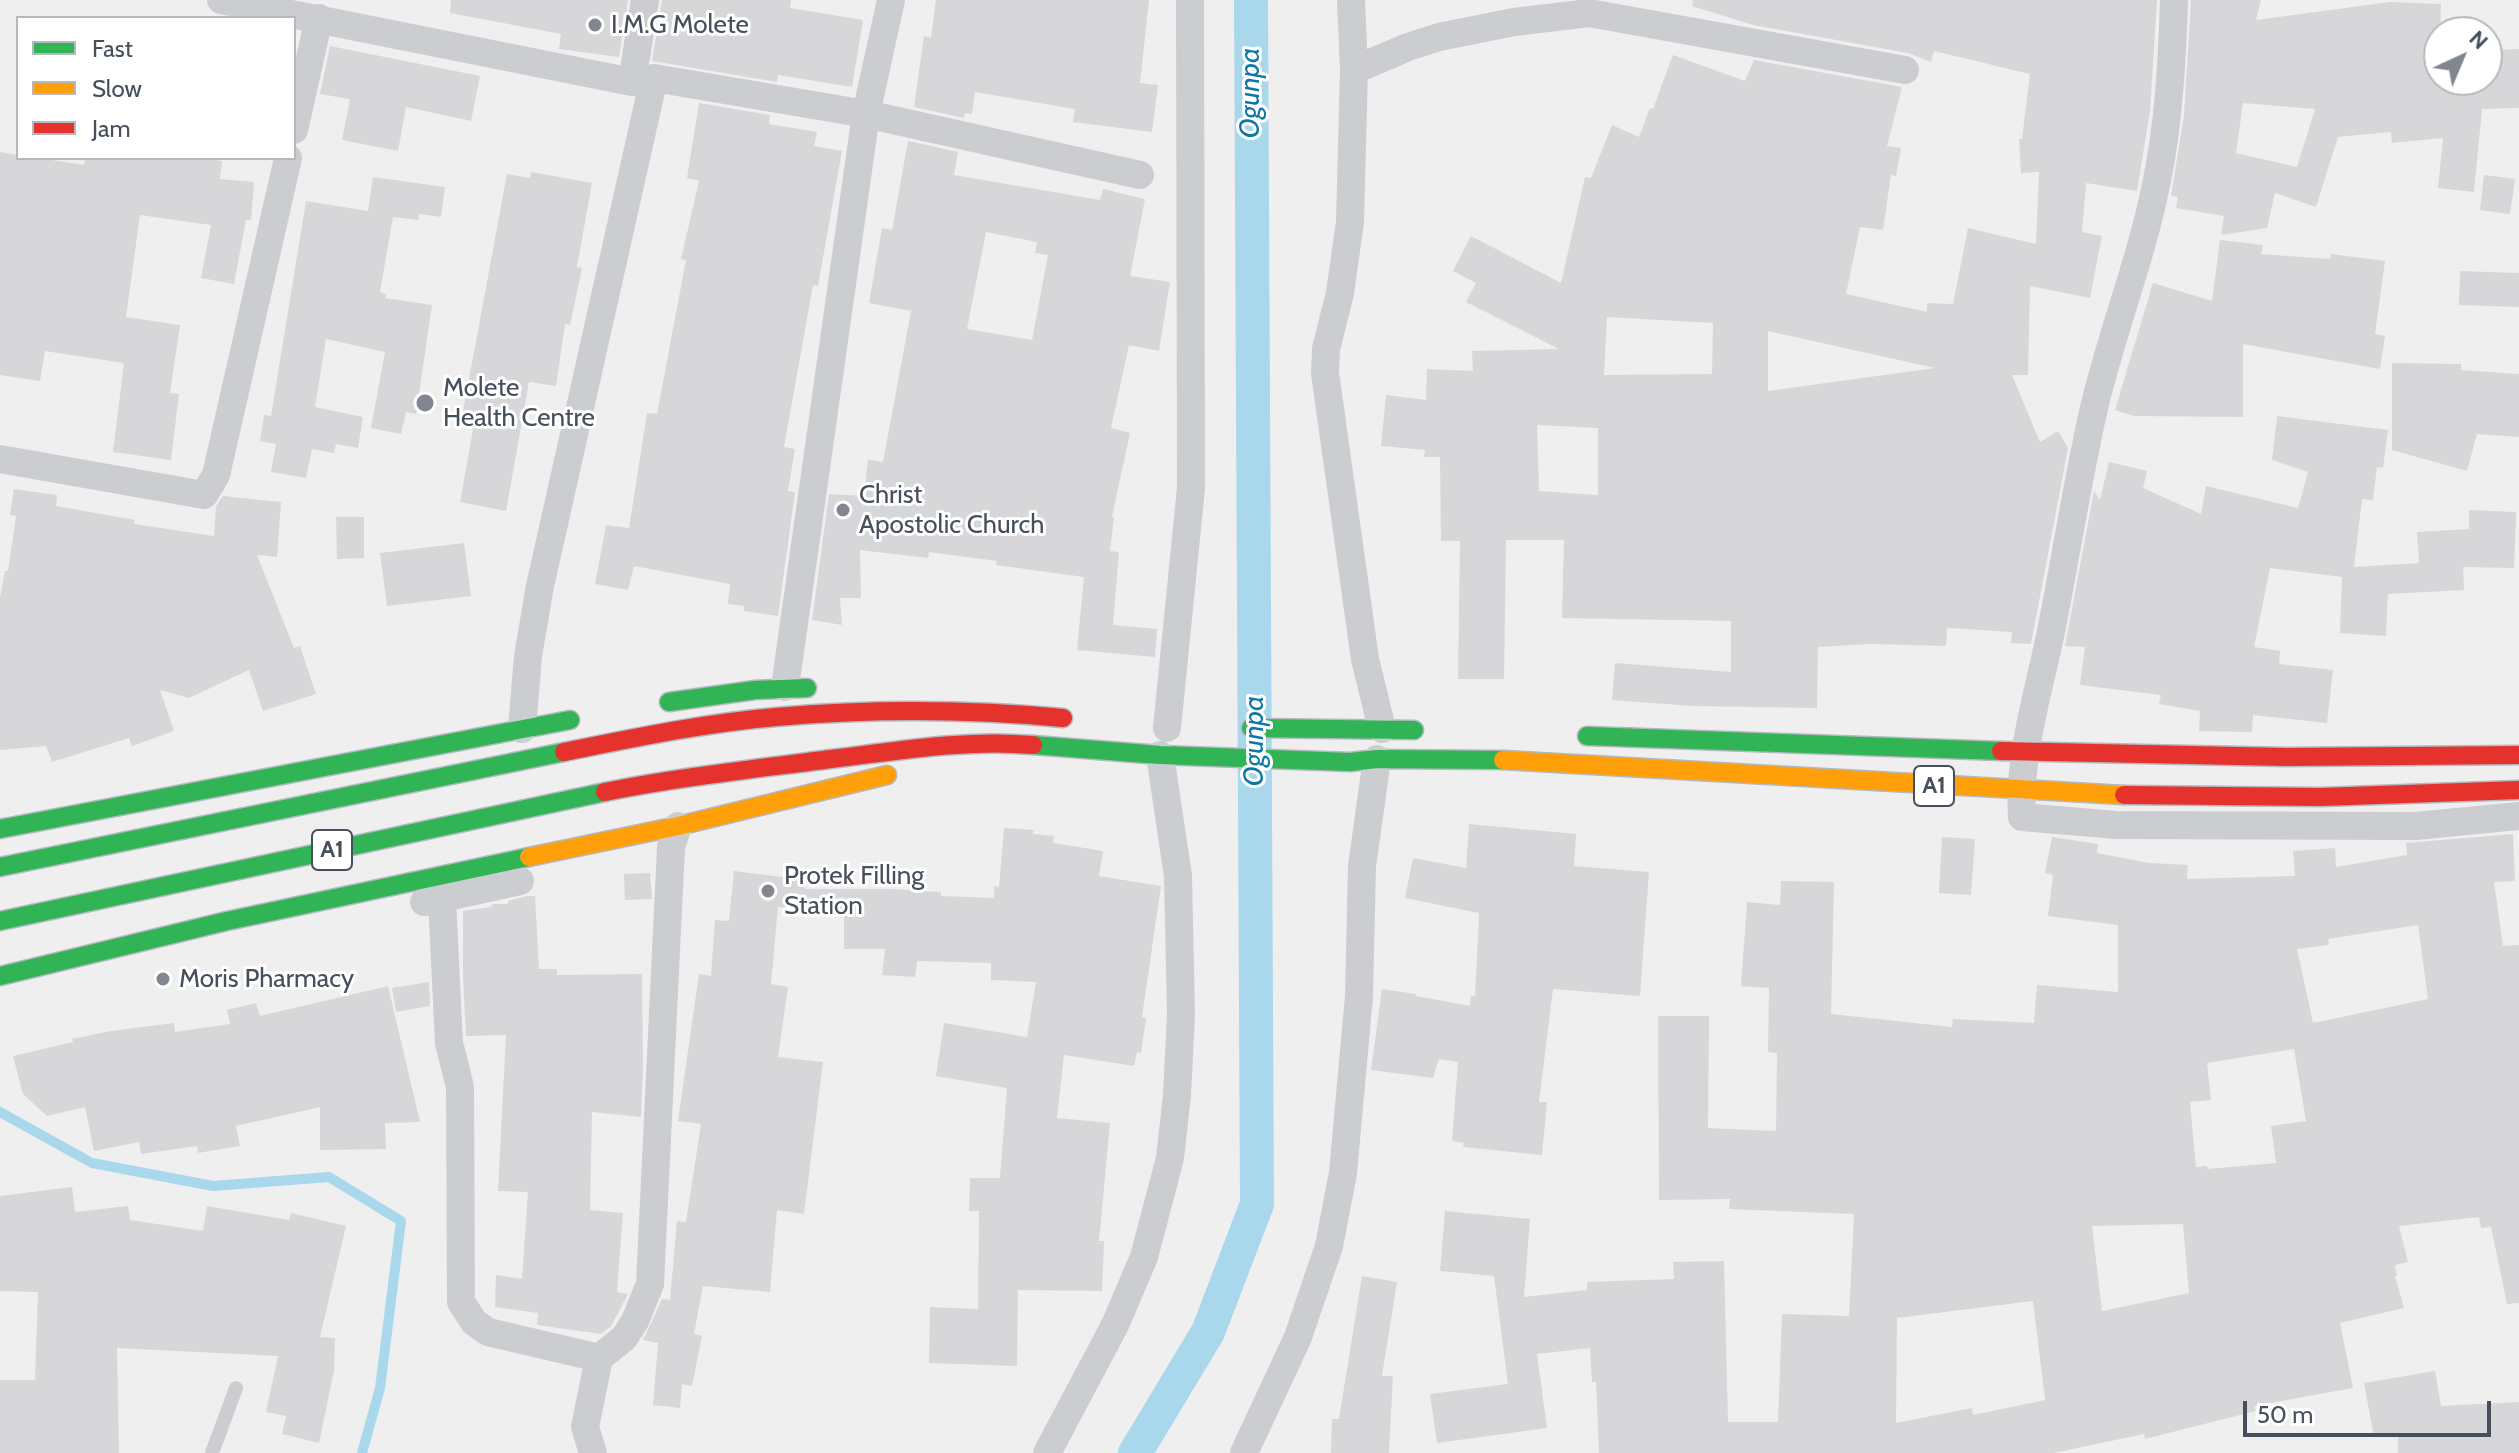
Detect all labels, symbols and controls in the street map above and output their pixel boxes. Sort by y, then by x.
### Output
place label: I.M.G Molete [611,9,749,41]
legend [16,16,296,160]
marker: I.M.G Molete [586,16,604,34]
north arrow [2423,16,2503,96]
text: N [2464,25,2494,55]
text: Fast [92,34,133,63]
water label: Ogunpa [1234,48,1268,138]
text: Slow [92,74,142,103]
text: Jam [92,114,130,143]
place label: Molete Health Centre [443,372,595,434]
marker: Molete Health Centre [414,392,436,414]
place label: Christ Apostolic Church [859,479,1044,540]
marker: Christ Apostolic Church [834,501,852,519]
water label: Ogunpa [1238,696,1272,786]
road number: A1 [1914,766,1954,806]
road number: A1 [312,830,352,870]
place label: Protek Filling Station [784,860,924,922]
marker: Protek Filling Station [759,882,777,900]
place label: Moris Pharmacy [179,963,354,995]
marker: Moris Pharmacy [154,970,172,988]
scale bar [2247,1385,2495,1435]
text: 50 m [2257,1400,2313,1429]

